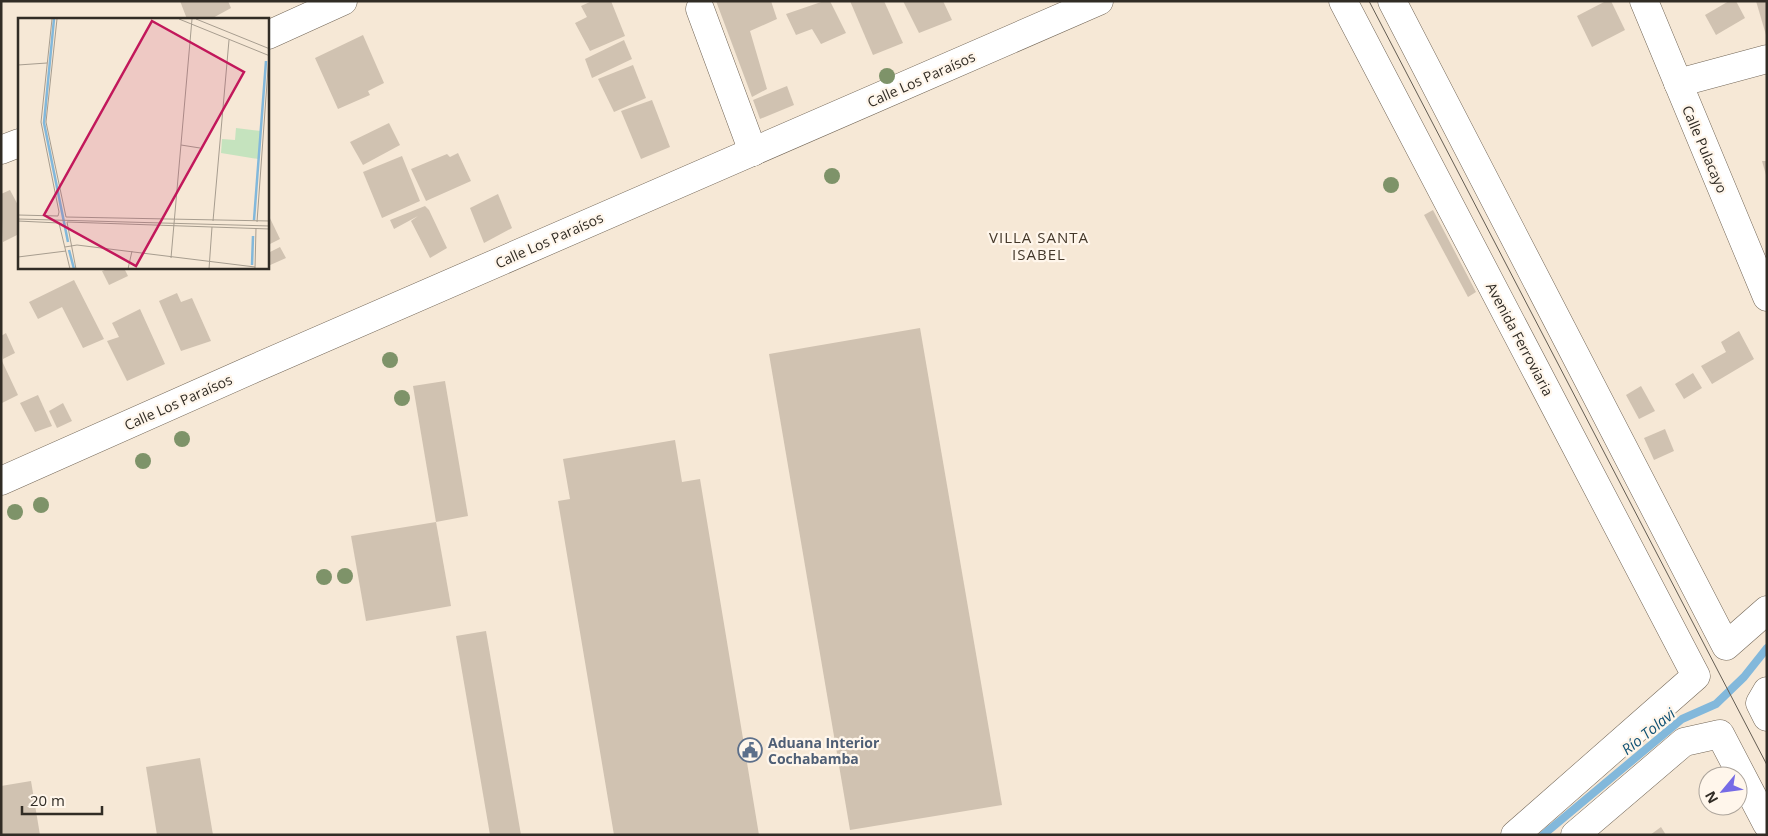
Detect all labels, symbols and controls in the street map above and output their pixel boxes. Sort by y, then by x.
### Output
inset map [18,18,269,269]
street label: Calle Los Paraísos [864,47,978,111]
street label: Calle Pulacayo [1678,102,1732,196]
street label: Calle Los Paraísos [492,208,606,272]
district label: VILLA SANTA ISABEL [989,227,1089,264]
street label: Avenida Ferroviaria [1482,279,1558,399]
street label: Calle Los Paraísos [121,370,235,434]
water label: Río Tolavi [1617,703,1679,759]
place label: Aduana Interior Cochabamba [768,733,880,768]
public building icon: Aduana Interior Cochabamba [737,737,763,763]
north arrow [1698,766,1748,816]
scale bar [22,784,102,816]
text: N [1700,788,1722,807]
text: 20 m [30,790,65,810]

